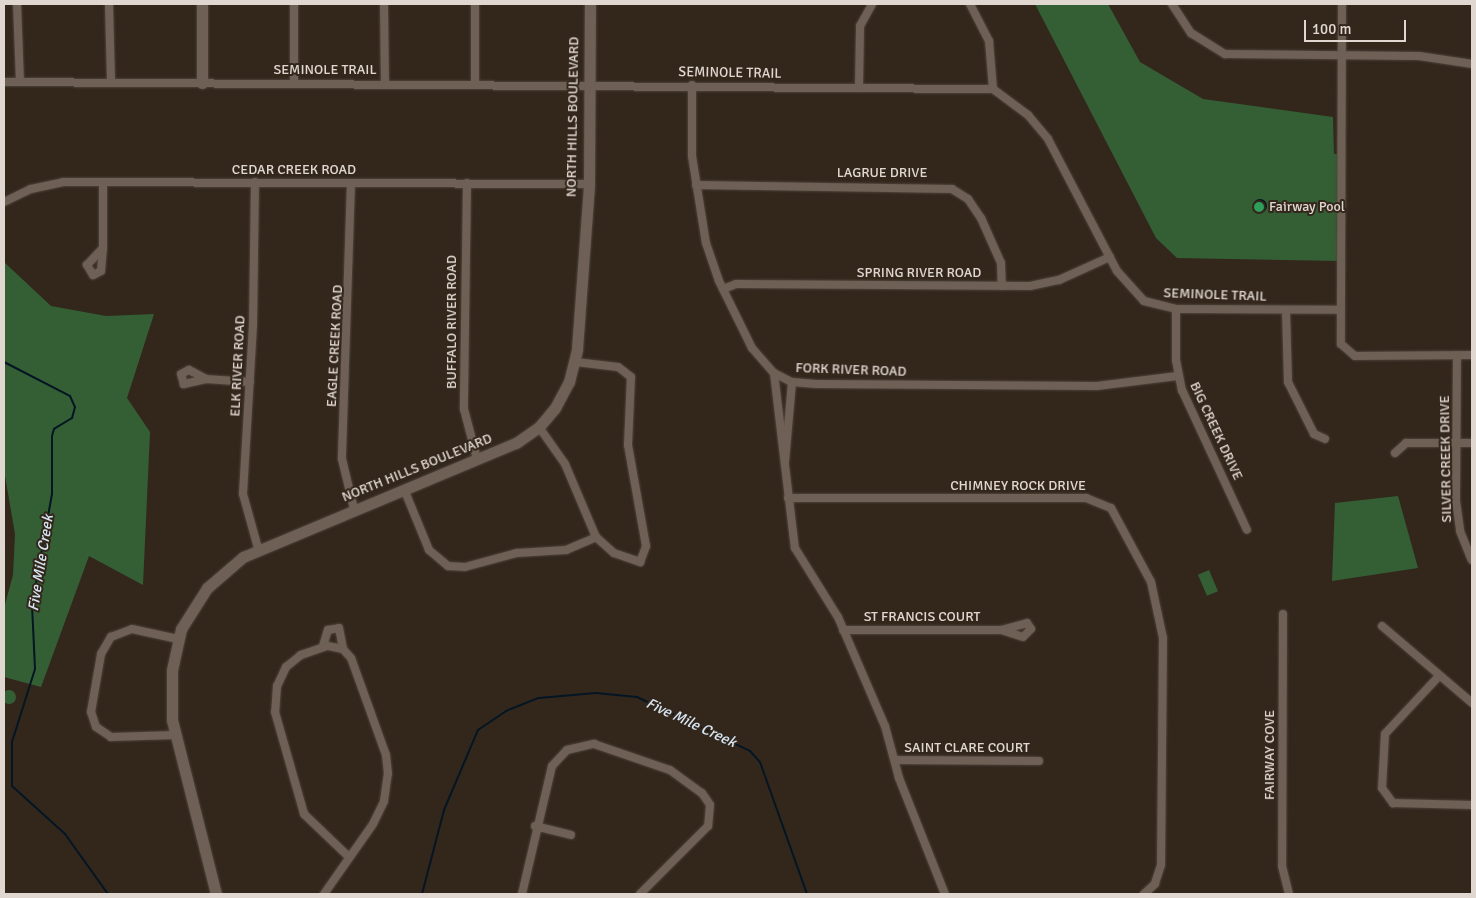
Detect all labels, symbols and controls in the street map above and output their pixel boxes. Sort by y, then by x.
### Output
scale bar [1306,10,1408,42]
text: 100 m [1312,20,1352,38]
street label: NORTH HILLS BOULEVARD [563,37,583,197]
street label: SEMINOLE TRAIL [273,62,377,78]
street label: SEMINOLE TRAIL [678,64,782,82]
street label: CEDAR CREEK ROAD [232,162,356,178]
street label: LAGRUE DRIVE [837,165,927,181]
place label: Fairway Pool [1269,199,1345,215]
marker: Fairway Pool [1253,201,1265,213]
street label: BUFFALO RIVER ROAD [444,255,460,389]
street label: SPRING RIVER ROAD [857,265,981,281]
street label: EAGLE CREEK ROAD [323,284,347,408]
street label: SEMINOLE TRAIL [1163,285,1267,305]
street label: ELK RIVER ROAD [227,315,249,417]
street label: FORK RIVER ROAD [795,360,907,380]
street label: BIG CREEK DRIVE [1186,379,1246,483]
street label: SILVER CREEK DRIVE [1436,395,1456,523]
street label: NORTH HILLS BOULEVARD [339,430,495,506]
street label: CHIMNEY ROCK DRIVE [950,478,1086,494]
water label: Five Mile Creek [25,514,57,612]
street label: ST FRANCIS COURT [864,609,980,625]
water label: Five Mile Creek [643,694,739,752]
street label: FAIRWAY COVE [1262,710,1278,800]
street label: SAINT CLARE COURT [904,740,1030,756]

